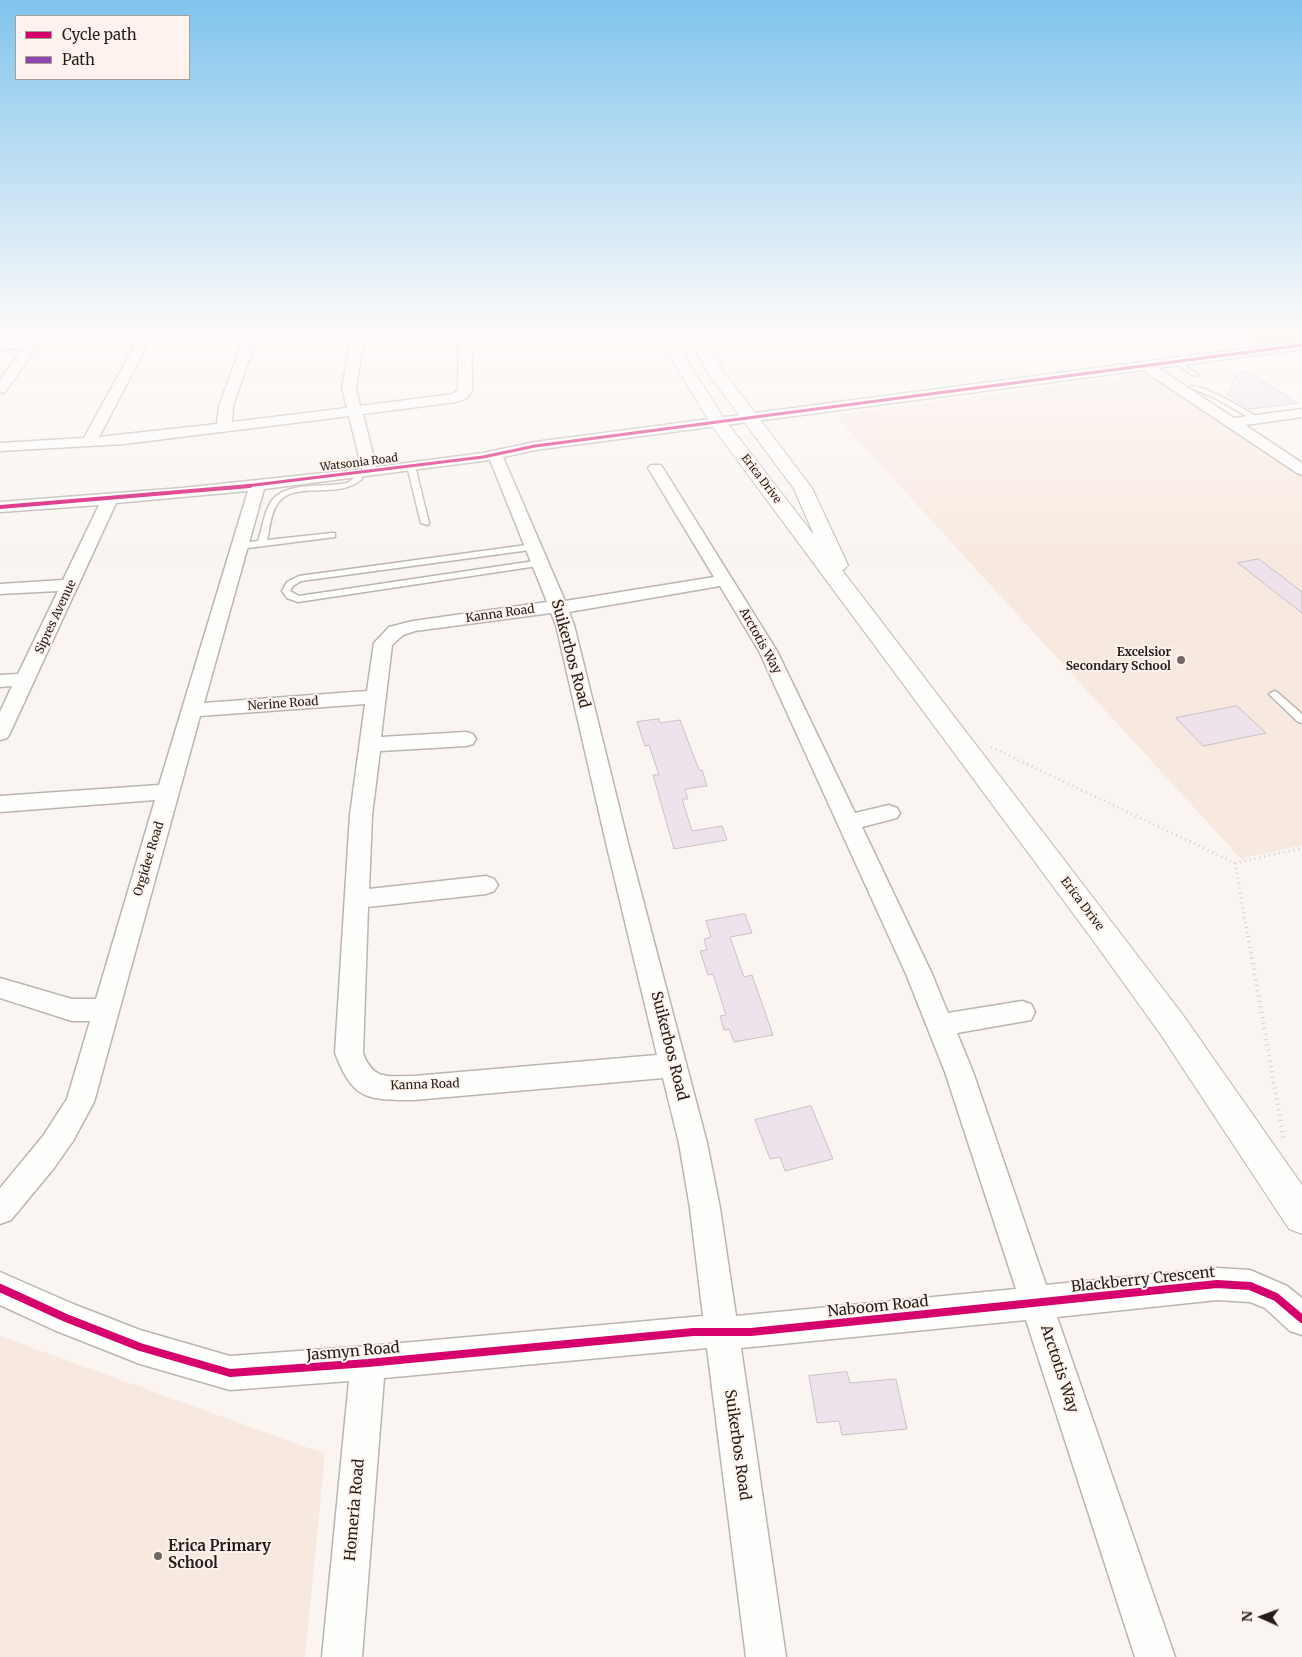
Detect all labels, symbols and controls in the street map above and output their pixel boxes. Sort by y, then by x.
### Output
legend [15,15,190,80]
text: Cycle path [62,25,137,44]
text: Path [62,50,95,69]
street label: Watsonia Road [319,452,399,474]
street label: Erica Drive [738,452,784,506]
street label: Sipres Avenue [33,578,79,656]
street label: Suikerbos Road [547,598,593,710]
street label: Kanna Road [465,602,535,626]
street label: Arctotis Way [736,606,784,676]
place label: Excelsior Secondary School [1066,646,1171,674]
marker: Excelsior Secondary School [1175,654,1187,666]
street label: Nerine Road [247,694,319,714]
street label: Orgidee Road [131,820,167,898]
street label: Erica Drive [1057,874,1107,934]
street label: Suikerbos Road [647,990,691,1102]
street label: Kanna Road [390,1077,460,1093]
street label: Blackberry Crescent [1070,1263,1216,1297]
street label: Naboom Road [827,1293,929,1321]
street label: Arctotis Way [1036,1323,1082,1415]
street label: Jasmyn Road [306,1339,400,1365]
street label: Suikerbos Road [720,1388,754,1502]
street label: Homeria Road [342,1458,368,1562]
place label: Erica Primary School [168,1538,271,1573]
marker: Erica Primary School [152,1550,164,1562]
north arrow [1237,1592,1287,1642]
text: N [1238,1611,1256,1622]

